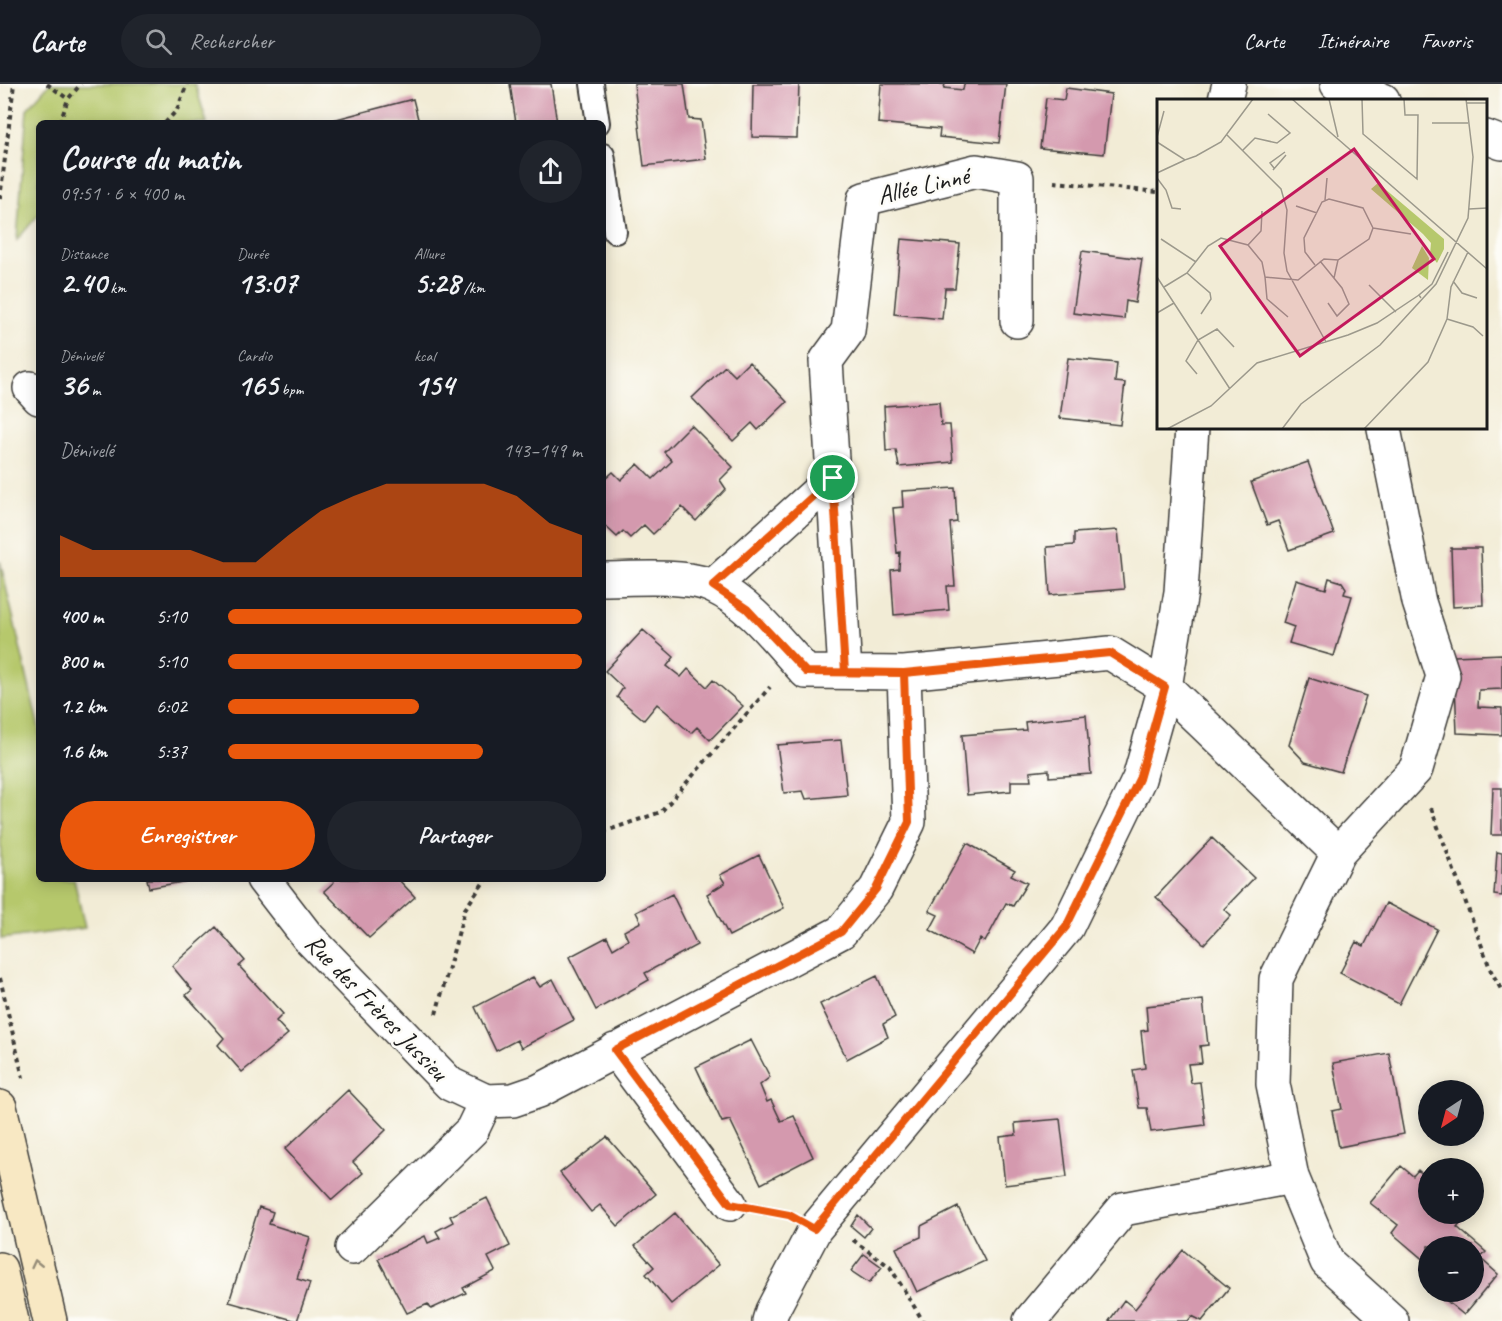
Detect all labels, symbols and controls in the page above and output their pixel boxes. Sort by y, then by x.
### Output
search box [121,14,541,68]
text: Carte [30,24,85,59]
icon: search [142,25,175,58]
text: Rechercher [190,27,274,55]
text: Carte [1244,28,1285,54]
text: Itinéraire [1318,28,1388,54]
text: Favoris [1421,28,1472,54]
inset map [1157,99,1487,429]
text: Course du matin [60,137,241,179]
button: share [519,140,582,203]
street label: Allée Linné [874,158,975,212]
text: 09:51 · 6 × 400 m [60,181,184,206]
text: Distance [60,244,108,264]
text: Durée [237,244,268,264]
text: Allure [414,244,444,264]
text: 2.40 [60,264,106,302]
text: 13:07 [237,264,297,302]
text: 5:28 [414,264,460,302]
text: km [106,278,126,298]
text: /km [460,278,485,298]
text: Dénivelé [60,346,103,366]
text: Cardio [237,346,272,366]
text: kcal [414,346,435,366]
text: 36 [60,366,88,404]
text: 165 [237,366,278,404]
text: 154 [414,366,454,404]
text: m [88,380,100,400]
text: bpm [278,380,304,400]
text: Dénivelé [60,438,114,463]
text: 143–149 m [503,438,582,463]
pin [807,452,858,503]
icon: arrive [816,461,849,494]
text: 400 m [60,604,103,629]
text: 5:10 [156,604,187,629]
text: 800 m [60,649,103,674]
text: 5:10 [156,649,187,674]
text: 1.2 km [60,694,107,719]
text: 6:02 [156,694,187,719]
text: 1.6 km [60,739,107,764]
text: 5:37 [156,739,187,764]
button: Enregistrer [60,801,315,870]
button: Partager [327,801,582,870]
street label: Rue des Frères Jussieu [298,927,457,1090]
north arrow [1418,1080,1484,1146]
map controls [1418,1080,1484,1302]
button: + [1418,1158,1484,1224]
button: − [1418,1236,1484,1302]
one-way arrow [31,1259,44,1269]

